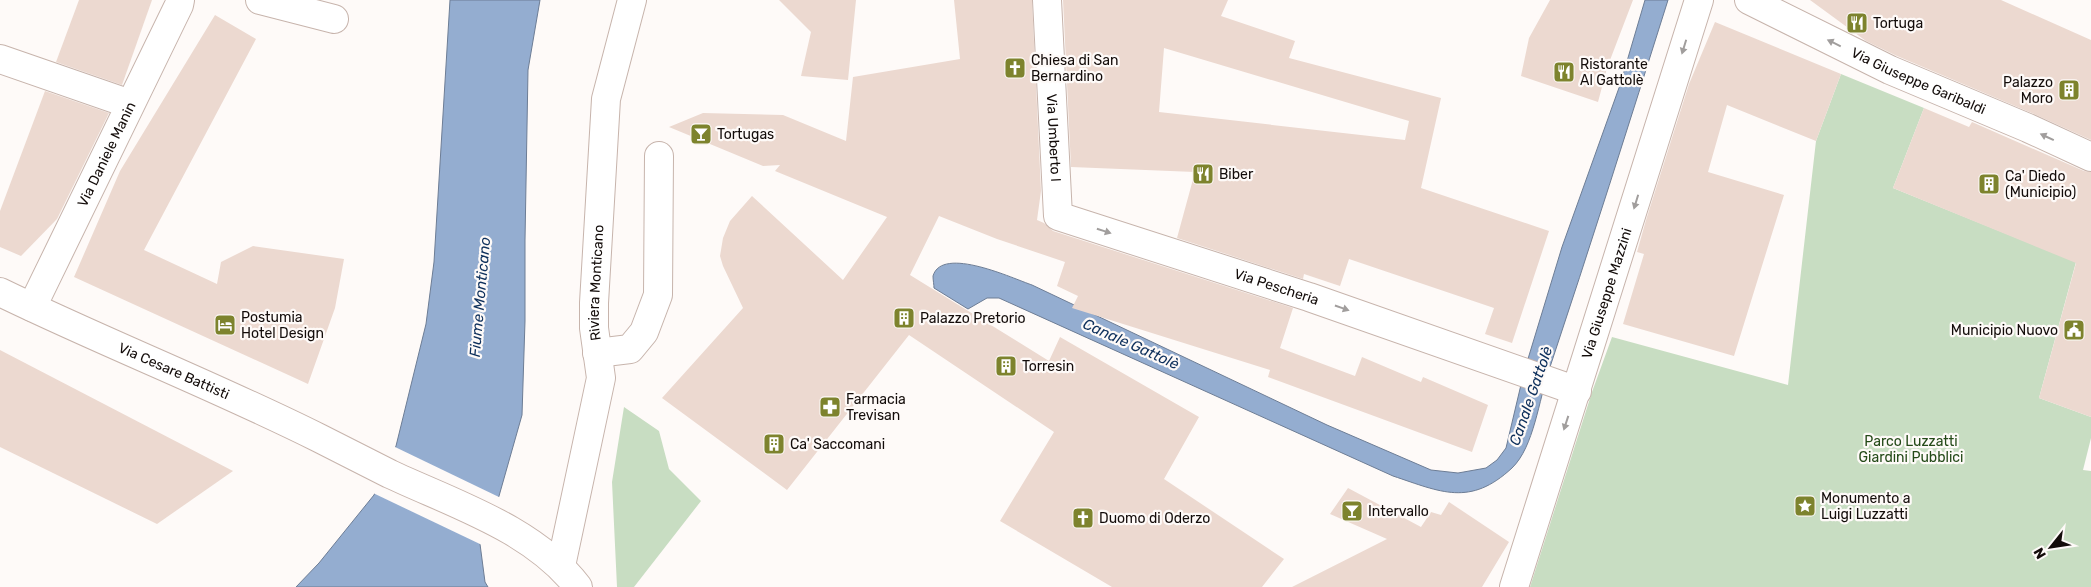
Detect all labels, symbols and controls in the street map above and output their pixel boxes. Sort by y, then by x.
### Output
restaurant icon: Tortuga [1845,11,1869,35]
place label: Tortuga [1873,15,1923,32]
one-way arrow [1680,39,1688,54]
one-way arrow [1827,39,1841,47]
street label: Via Giuseppe Garibaldi [1848,44,1988,118]
place label: Chiesa di San Bernardino [1031,52,1118,85]
church icon: Chiesa di San Bernardino [1003,56,1027,80]
place label: Ristorante Al Gattolè [1580,56,1648,89]
restaurant icon: Ristorante Al Gattolè [1552,60,1576,84]
place label: Palazzo Moro [2003,74,2053,107]
building icon: Palazzo Moro [2057,78,2081,102]
street label: Via Umberto I [1043,93,1064,182]
street label: Via Daniele Manin [74,99,140,210]
bar icon: Tortugas [689,122,713,146]
place label: Tortugas [717,126,774,143]
one-way arrow [2040,132,2054,140]
restaurant icon: Biber [1191,162,1215,186]
place label: Biber [1219,166,1254,183]
place label: Ca' Diedo (Municipio) [2005,168,2076,201]
building icon: Ca' Diedo (Municipio) [1977,172,2001,196]
one-way arrow [1632,194,1639,209]
street label: Riviera Monticano [586,224,608,342]
street label: Via Giuseppe Mazzini [1578,226,1636,361]
one-way arrow [1097,227,1112,235]
water label: Fiume Monticano [466,236,494,358]
street label: Via Pescheria [1232,265,1321,309]
one-way arrow [1335,304,1350,312]
building icon: Palazzo Pretorio [892,306,916,330]
place label: Postumia Hotel Design [241,309,324,342]
place label: Palazzo Pretorio [920,310,1026,327]
hotel icon: Postumia Hotel Design [213,313,237,337]
water label: Canale Gattolè [1080,315,1183,374]
public building icon: Municipio Nuovo [2062,318,2086,342]
place label: Municipio Nuovo [1951,322,2058,339]
street label: Via Cesare Battisti [116,339,232,403]
water label: Canale Gattolè [1506,344,1557,448]
building icon: Torresin [994,354,1018,378]
place label: Torresin [1022,358,1074,375]
place label: Farmacia Trevisan [846,391,906,424]
pharmacy icon: Farmacia Trevisan [818,395,842,419]
one-way arrow [1562,416,1570,431]
building icon: Ca' Saccomani [762,432,786,456]
park label: Parco Luzzatti Giardini Pubblici [1859,433,1963,466]
place label: Ca' Saccomani [790,436,885,453]
place label: Monumento a Luigi Luzzatti [1821,490,1910,523]
place icon: Monumento a Luigi Luzzatti [1793,494,1817,518]
bar icon: Intervallo [1340,499,1364,523]
place label: Intervallo [1368,503,1429,520]
church icon: Duomo di Oderzo [1071,506,1095,530]
place label: Duomo di Oderzo [1099,510,1210,527]
north arrow [2026,522,2076,572]
text: N [2030,545,2050,562]

